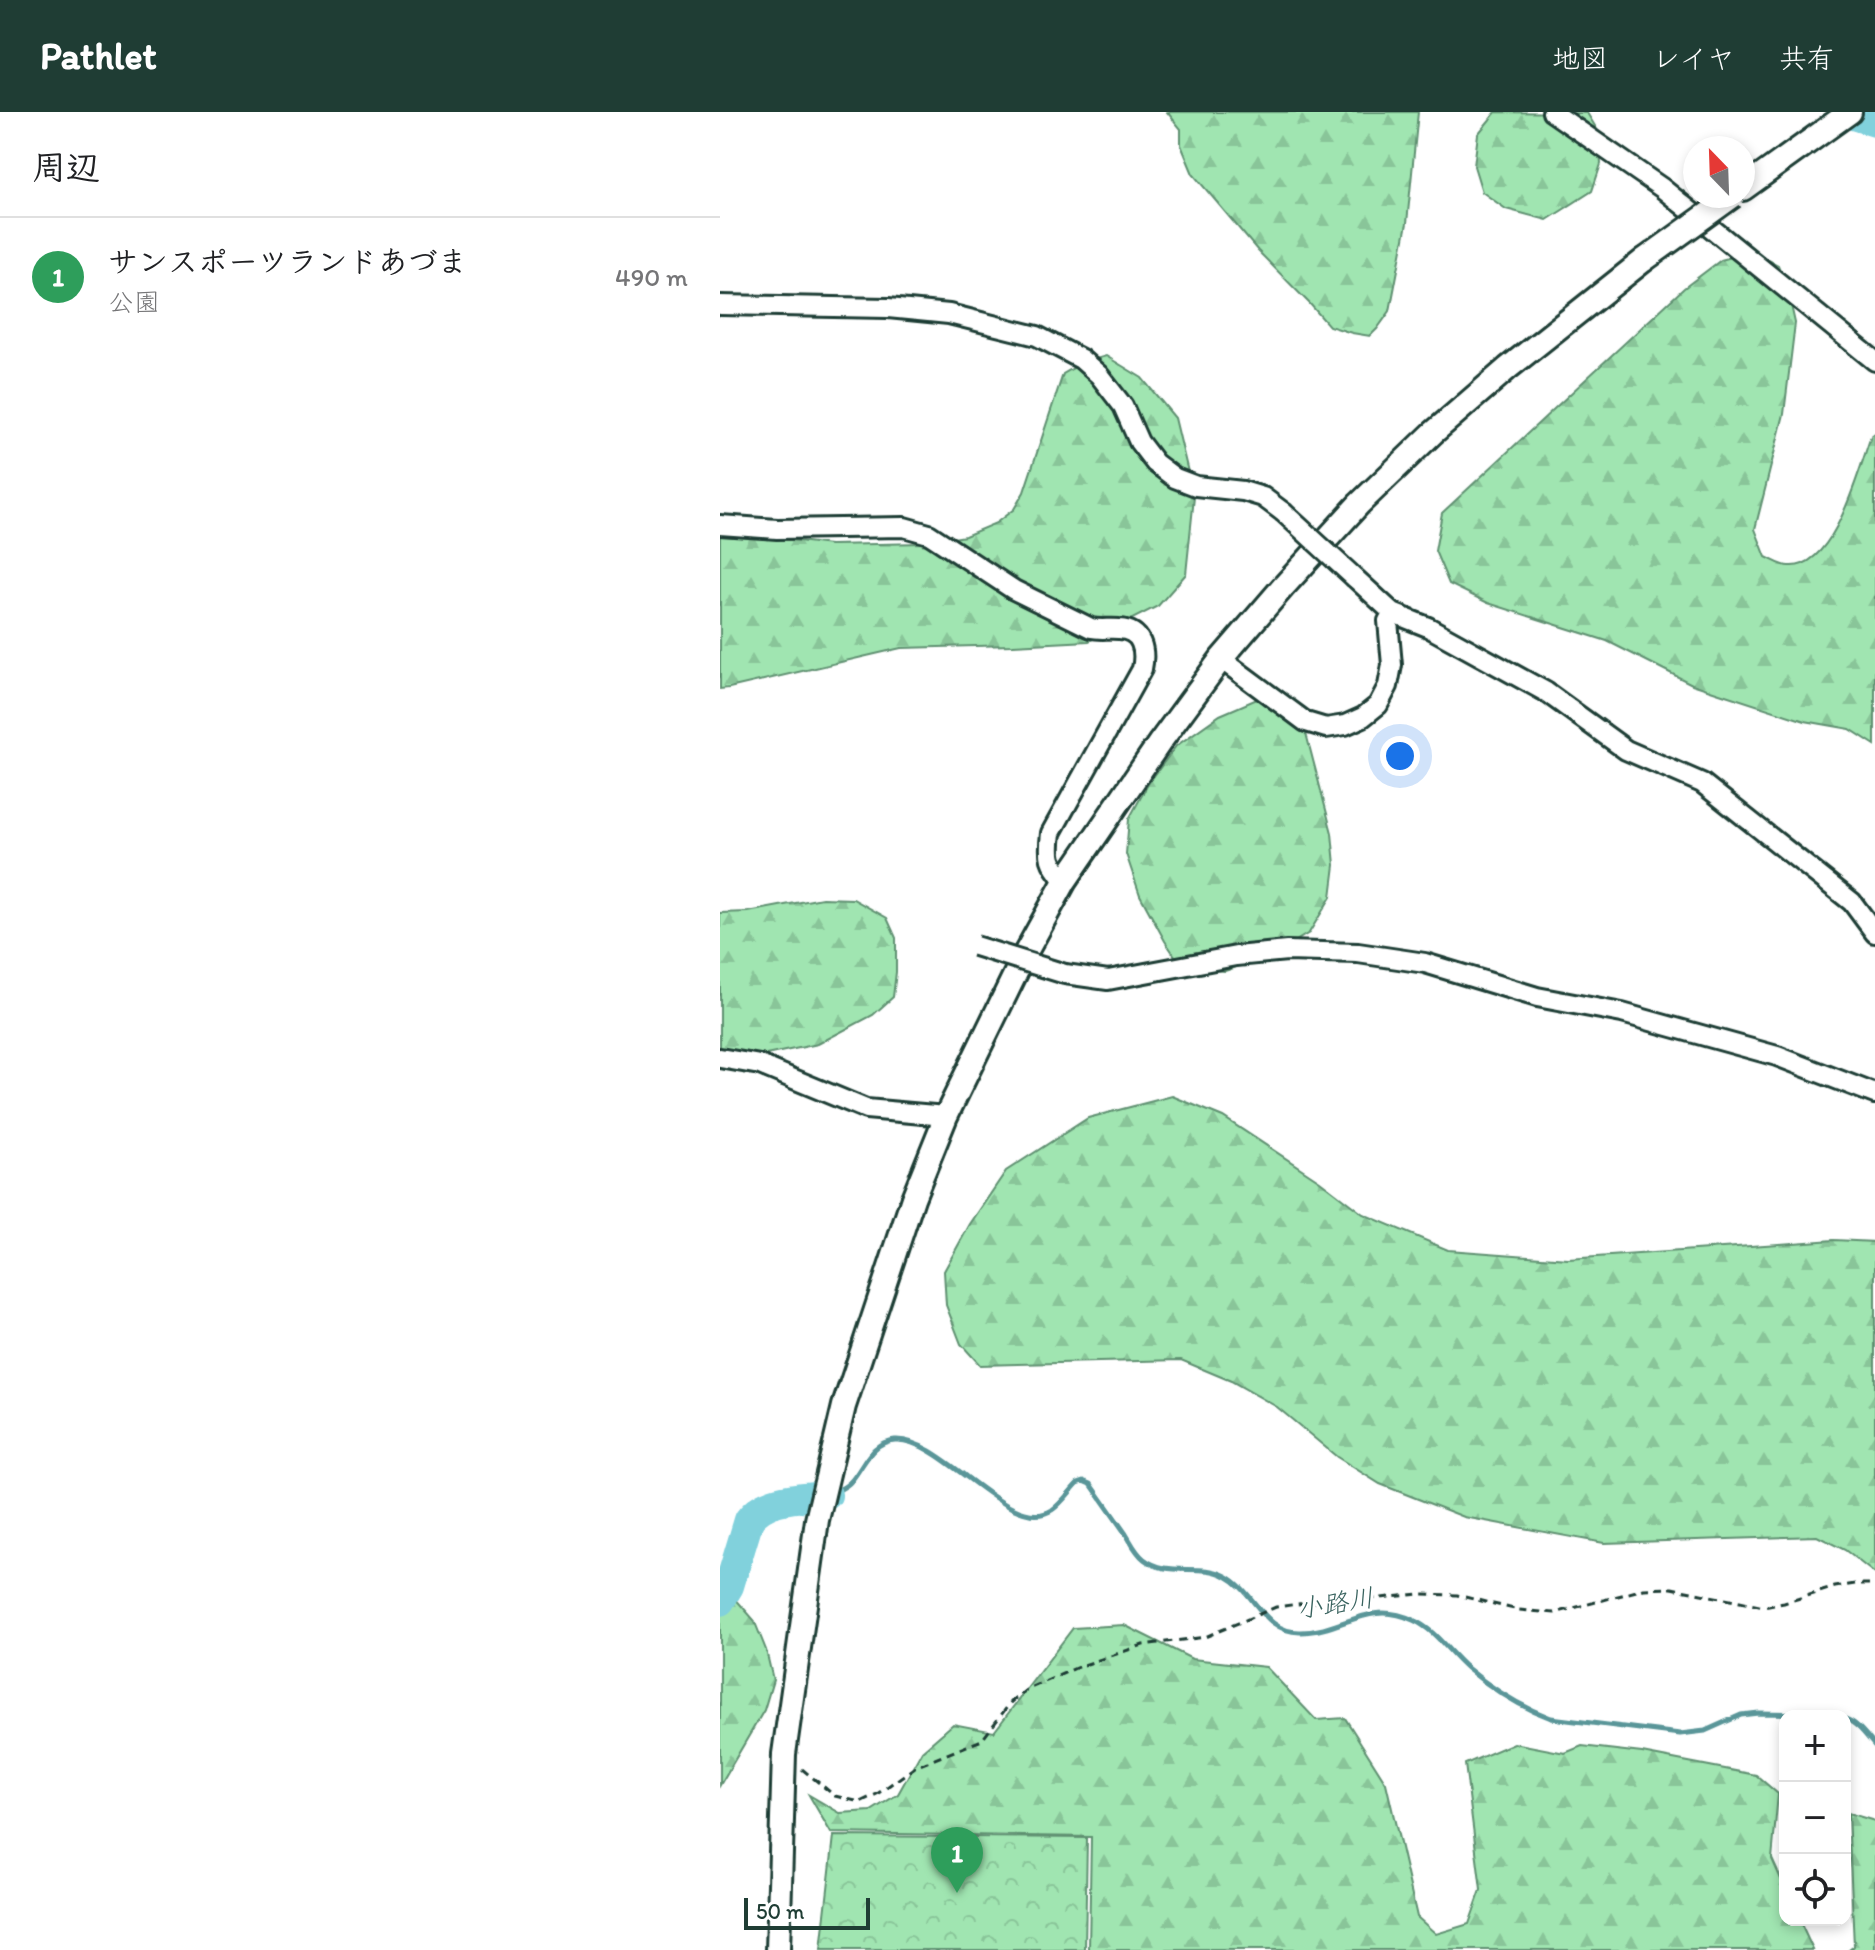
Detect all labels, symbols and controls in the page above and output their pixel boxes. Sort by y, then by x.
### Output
text: Pathlet [40,33,157,79]
text: 地図 [1552,41,1608,75]
text: レイヤ [1652,41,1735,75]
text: 共有 [1779,41,1835,75]
north arrow [1683,136,1755,208]
text: 周辺 [32,147,100,188]
text: サンスポーツランドあづま [108,243,467,280]
text: 1 [52,261,64,293]
text: 490 m [615,261,688,293]
text: 公園 [108,286,160,318]
your location [1380,736,1420,776]
water label: 小路川 [1294,1581,1376,1625]
map controls [1779,1710,1851,1926]
button: + [1779,1710,1851,1782]
button: − [1779,1782,1851,1854]
pin: 1 [931,1827,983,1893]
button: locate [1779,1854,1851,1926]
scale bar [744,1894,870,1930]
text: 50 m [756,1898,805,1925]

